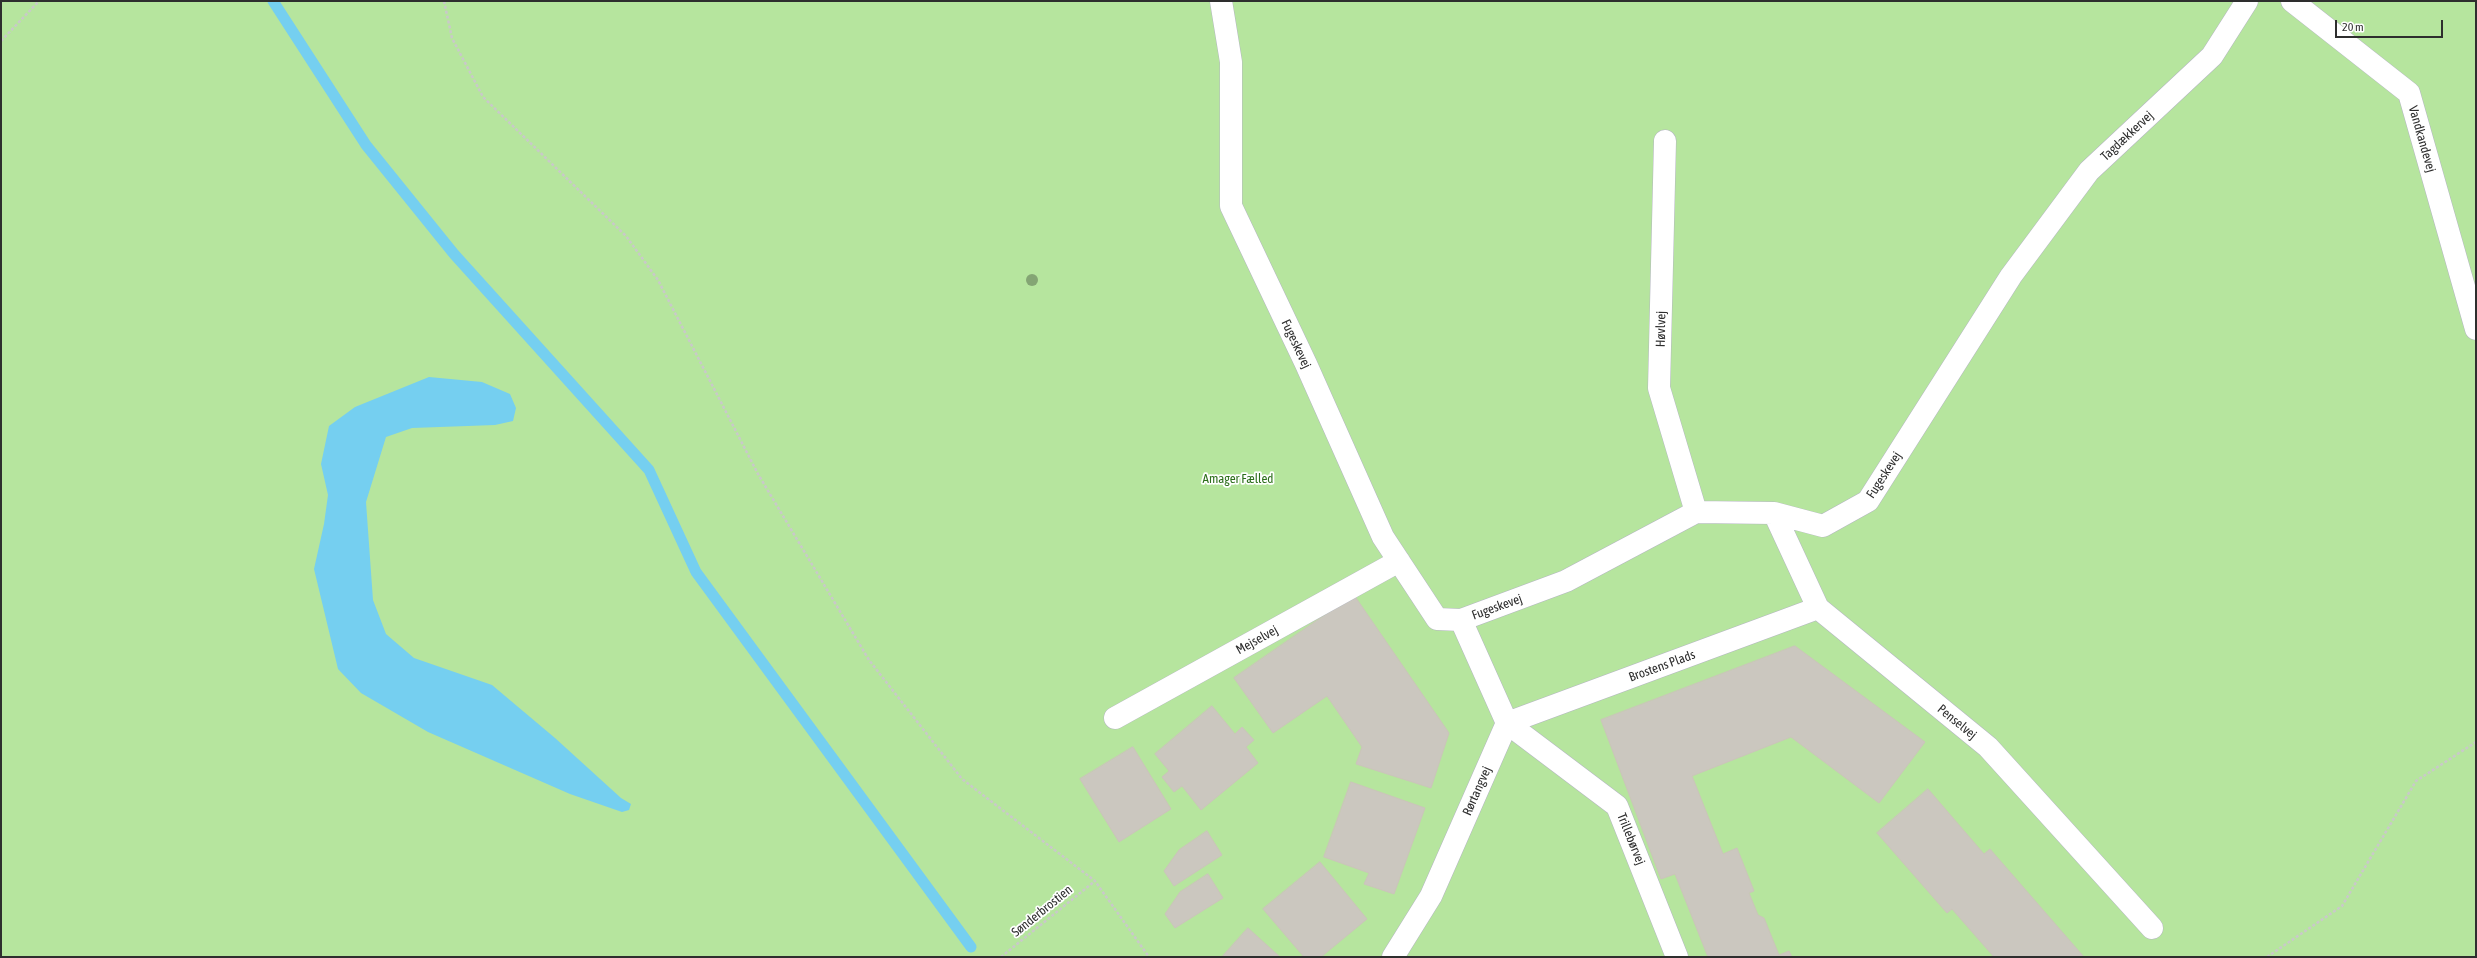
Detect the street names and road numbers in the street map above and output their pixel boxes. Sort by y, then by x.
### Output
street label: Vandkandevej [2405,104,2439,174]
street label: Tagdækkervej [2098,108,2156,164]
street label: Høvlvej [1653,311,1669,347]
street label: Fugeskevej [1278,317,1314,371]
street label: Fugeskevej [1863,449,1905,501]
street label: Fugeskevej [1470,591,1524,623]
street label: Mejselvej [1233,622,1281,658]
street label: Brostens Plads [1627,647,1697,685]
street label: Penselvej [1934,701,1980,743]
street label: Rørtangvej [1459,764,1495,818]
street label: Trillebørvej [1614,811,1648,867]
street label: Sønderbrostien [1009,882,1075,940]

